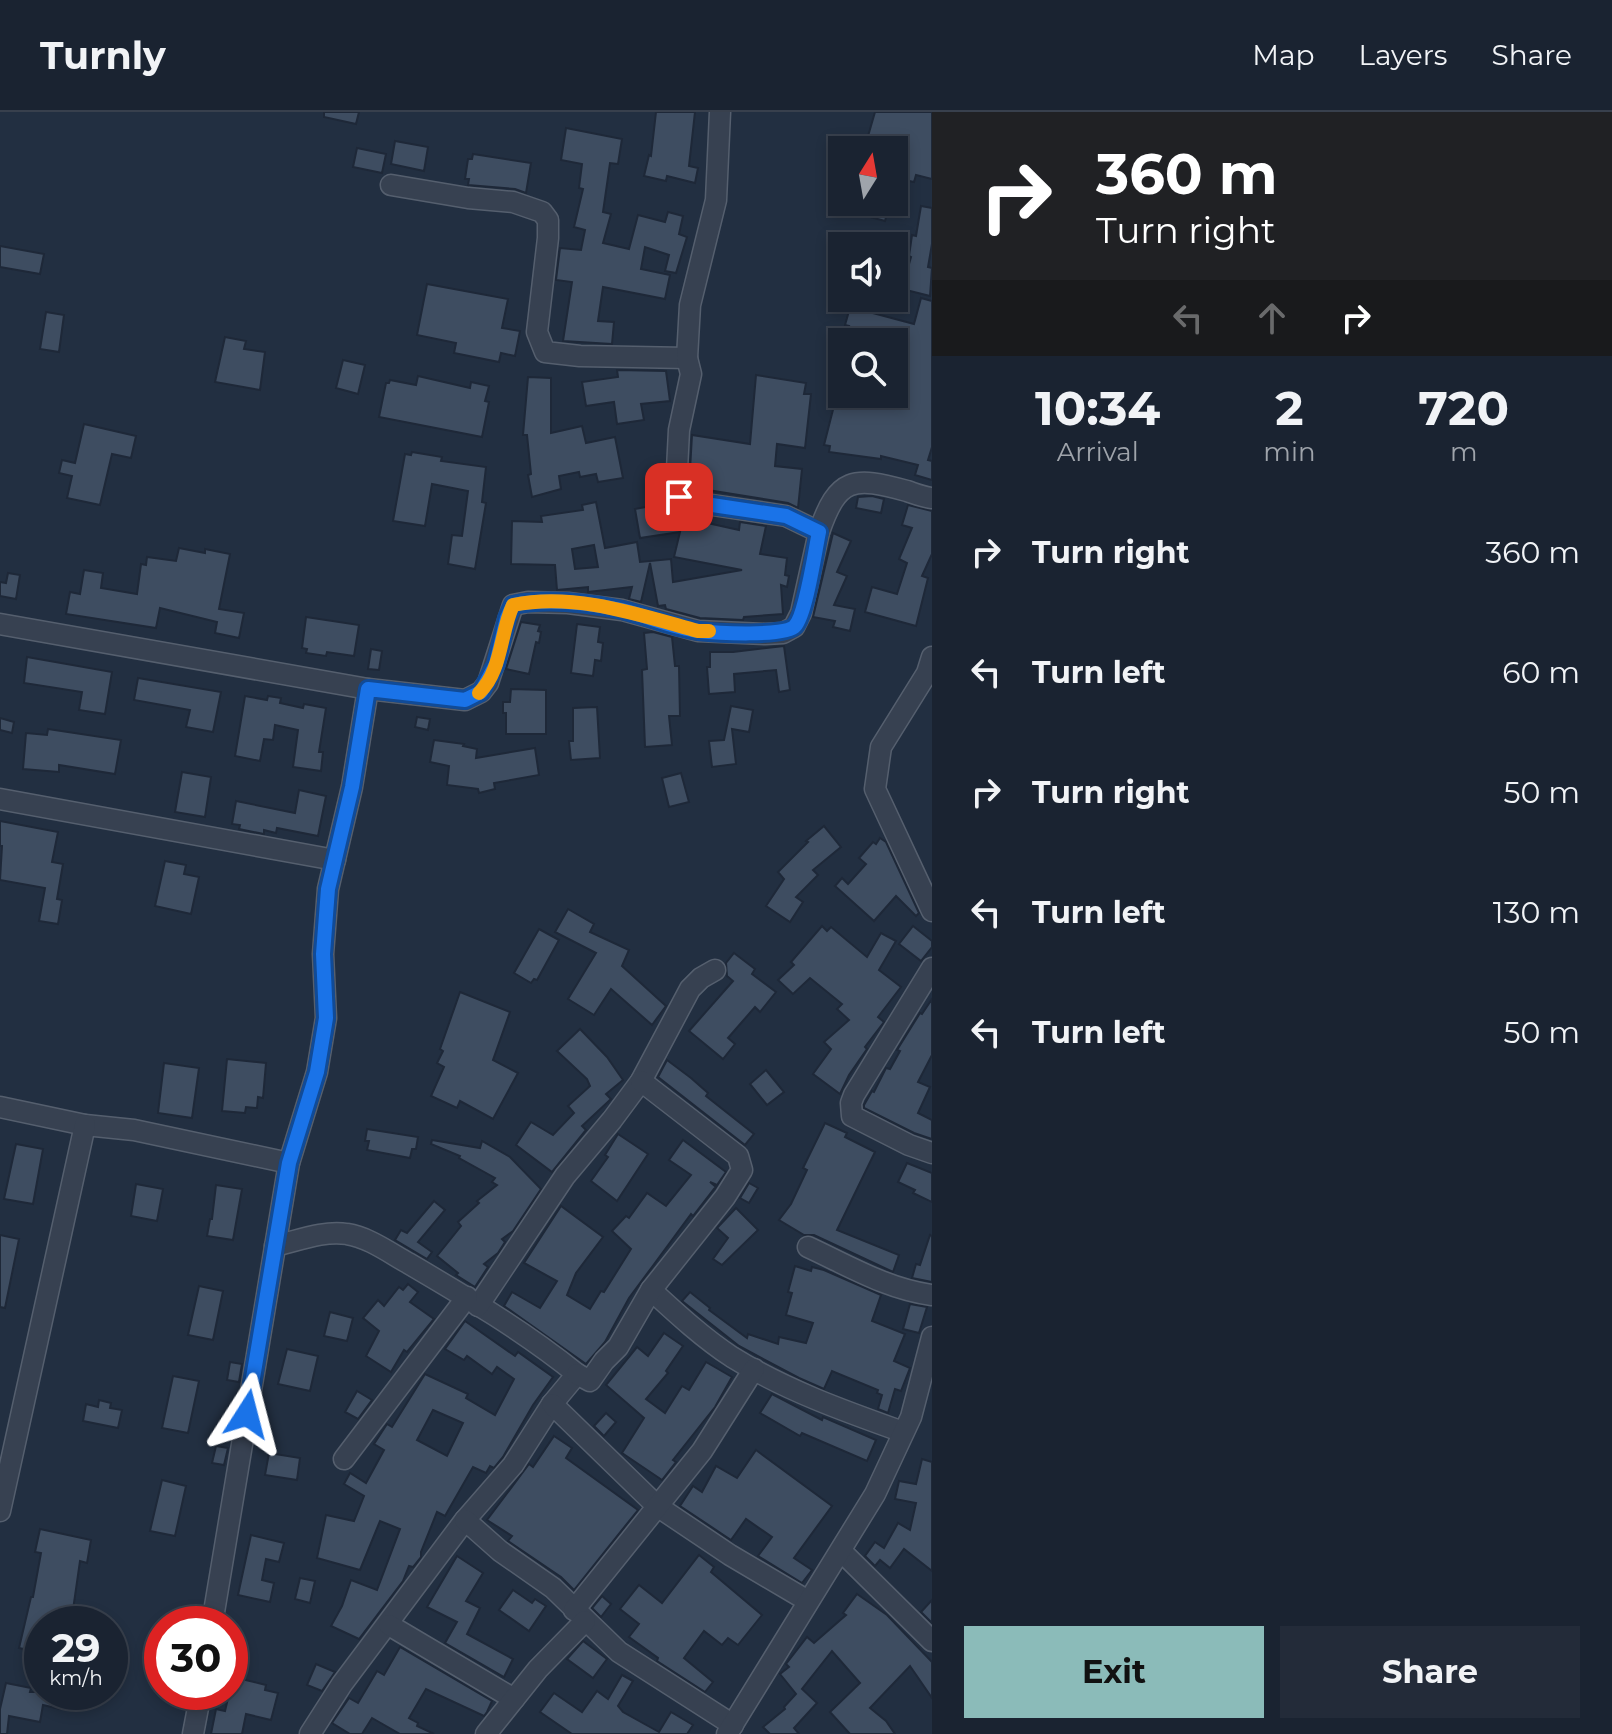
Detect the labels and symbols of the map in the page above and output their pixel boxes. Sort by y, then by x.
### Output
north arrow [828,136,908,216]
pin [645,463,713,531]
position arrow [205,1372,289,1456]
speed limit sign: 30 [144,1606,248,1710]

